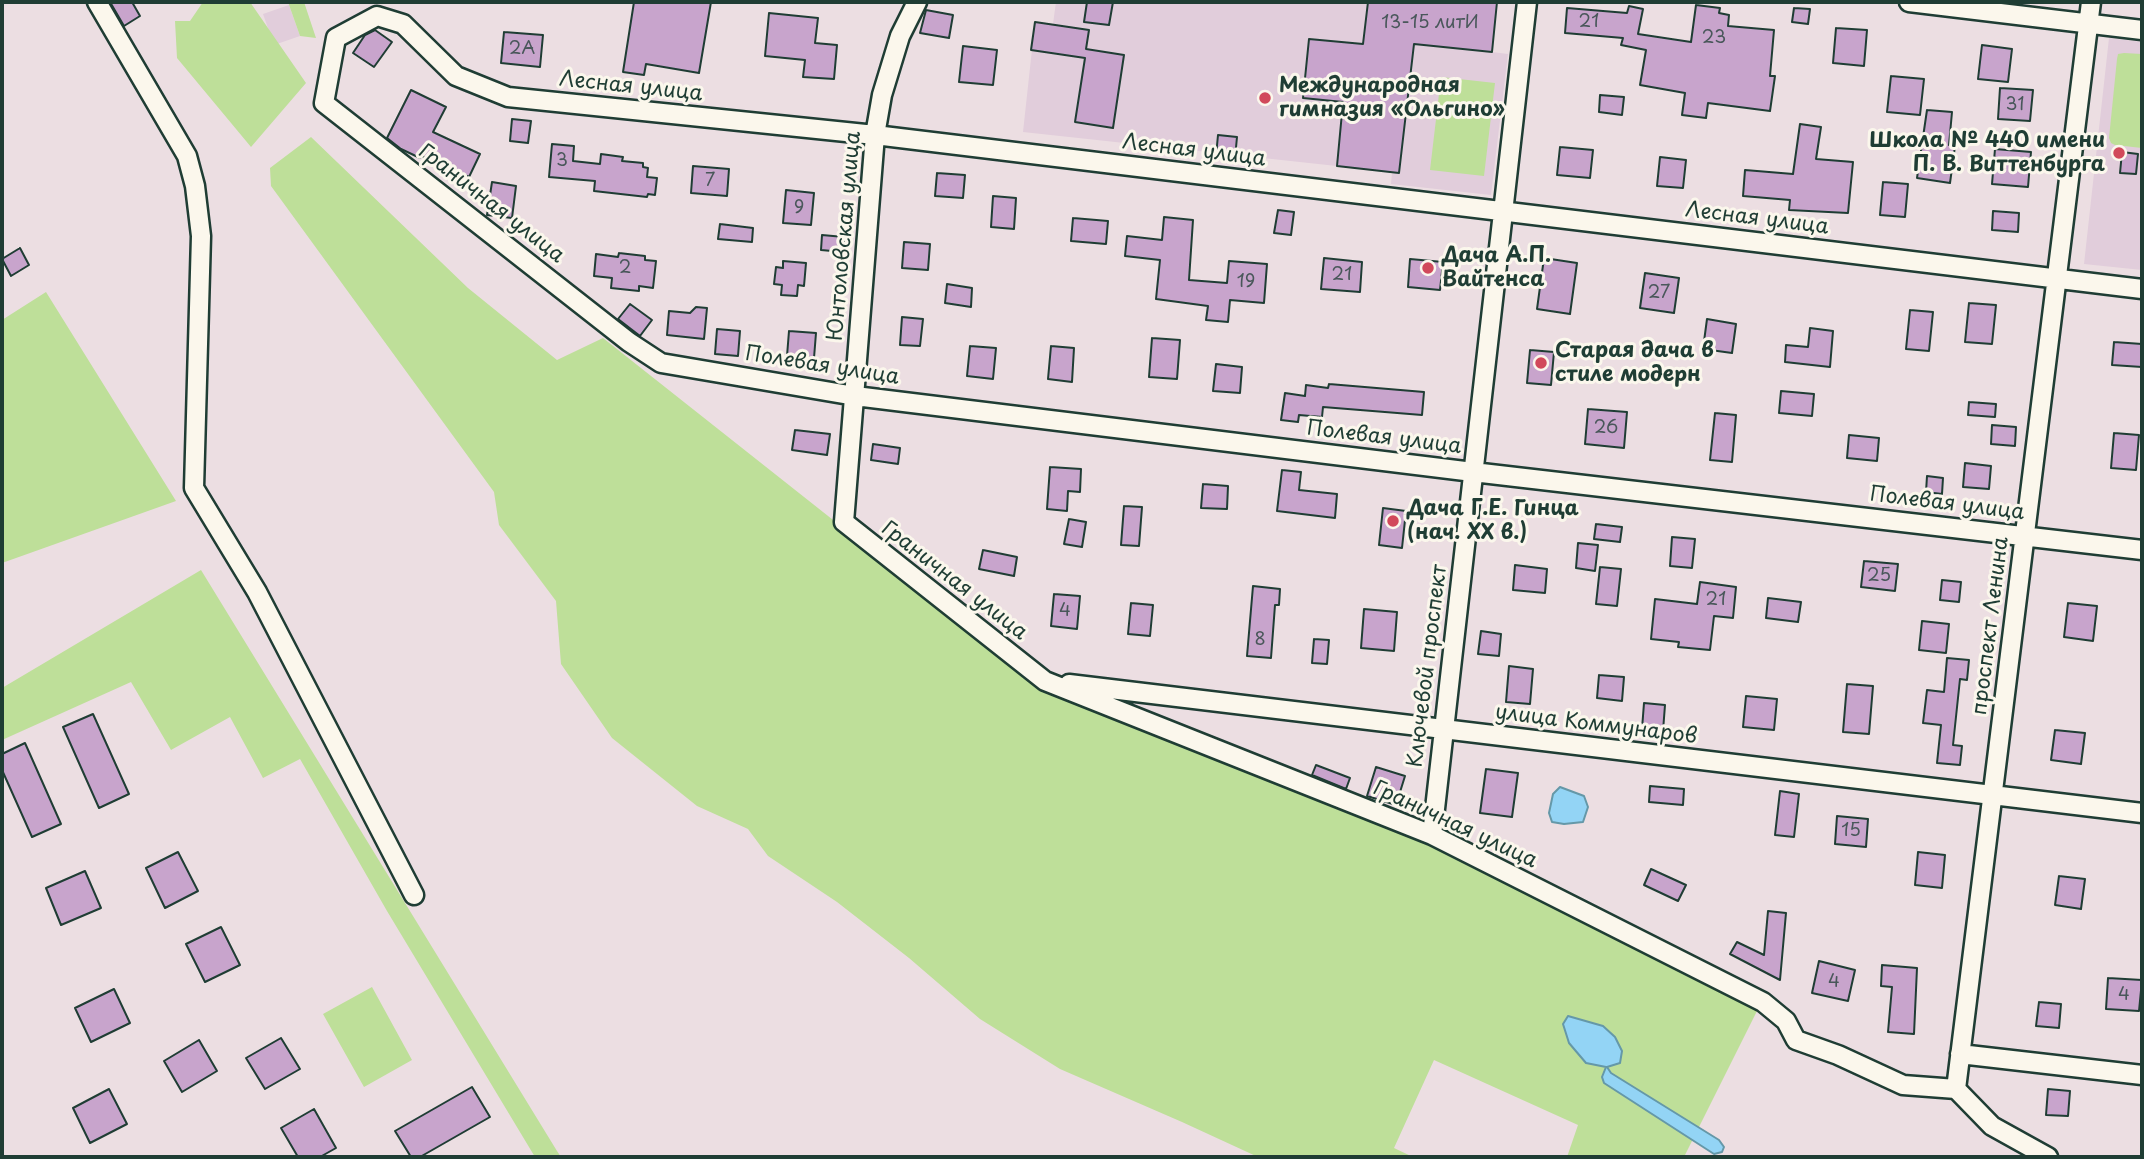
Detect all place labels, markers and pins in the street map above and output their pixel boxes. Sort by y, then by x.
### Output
place label: Международная гимназия «Ольгино» [1279,73,1505,123]
marker: Международная гимназия «Ольгино» [1257,90,1273,106]
place label: Школа № 440 имени П. В. Виттенбурга [1869,128,2105,178]
marker: Школа № 440 имени П. В. Виттенбурга [2111,145,2127,161]
place label: Дача А.П. Вайтенса [1442,243,1551,293]
marker: Дача А.П. Вайтенса [1420,260,1436,276]
place label: Старая дача в стиле модерн [1555,338,1714,388]
marker: Старая дача в стиле модерн [1533,355,1549,371]
place label: Дача Г.Е. Гинца (нач. XX в.) [1407,496,1579,546]
marker: Дача Г.Е. Гинца (нач. XX в.) [1385,513,1401,529]

